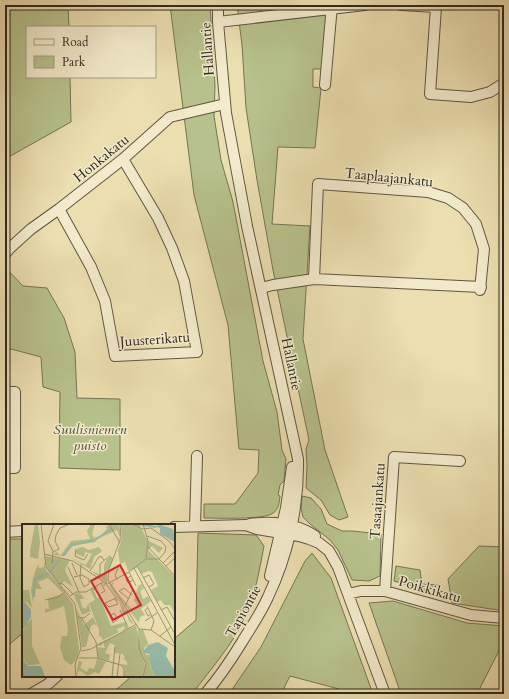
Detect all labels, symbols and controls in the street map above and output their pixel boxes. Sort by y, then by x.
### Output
street label: Hallantie [196,22,219,76]
legend [26,26,156,78]
text: Road [62,34,89,50]
text: Park [62,54,86,70]
street label: Honkakatu [70,130,133,187]
street label: Taaplaajankatu [344,163,435,192]
street label: Juusterikatu [117,328,191,352]
street label: Hallantie [277,336,306,392]
park label: Suulisniemen puisto [53,420,127,455]
street label: Tasaajankatu [365,462,390,540]
inset map [22,524,175,677]
street label: Poikkikatu [396,571,464,608]
street label: Tapiontie [221,581,266,641]

